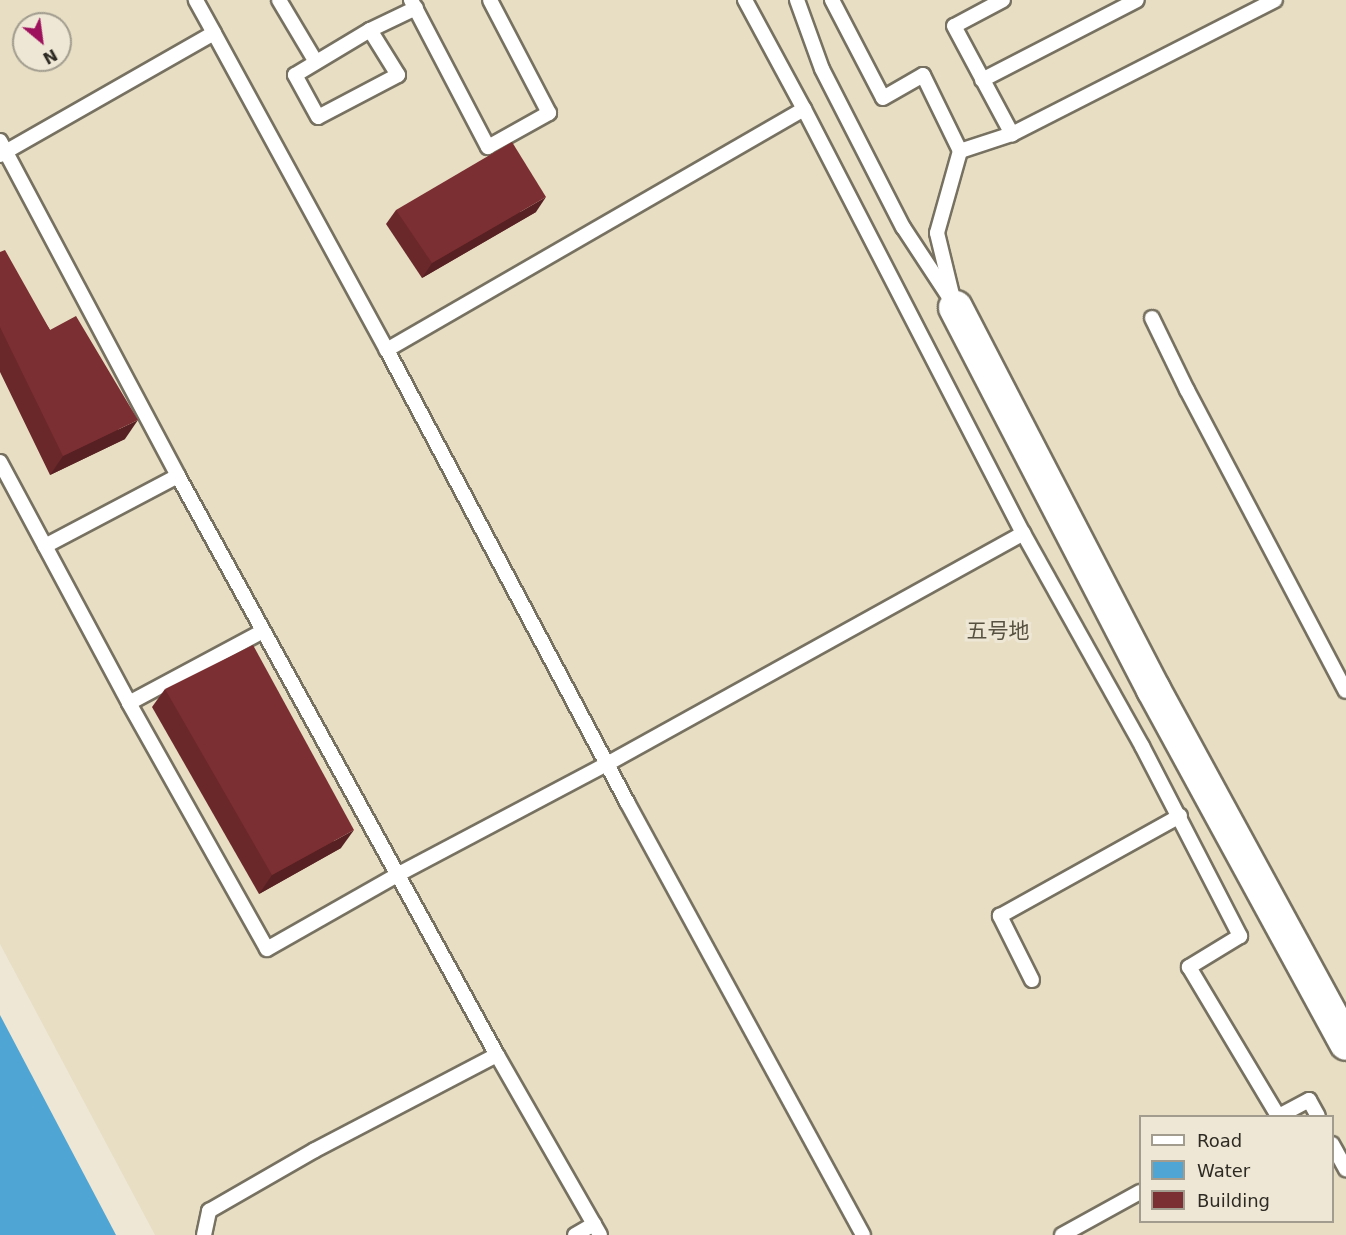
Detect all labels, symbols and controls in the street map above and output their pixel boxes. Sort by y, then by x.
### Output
north arrow [12,12,72,72]
text: N [40,45,60,68]
district label: 五号地 [967,618,1029,644]
legend [1139,1115,1334,1223]
text: Road [1197,1130,1242,1151]
text: Water [1197,1160,1250,1181]
text: Building [1197,1190,1270,1211]

